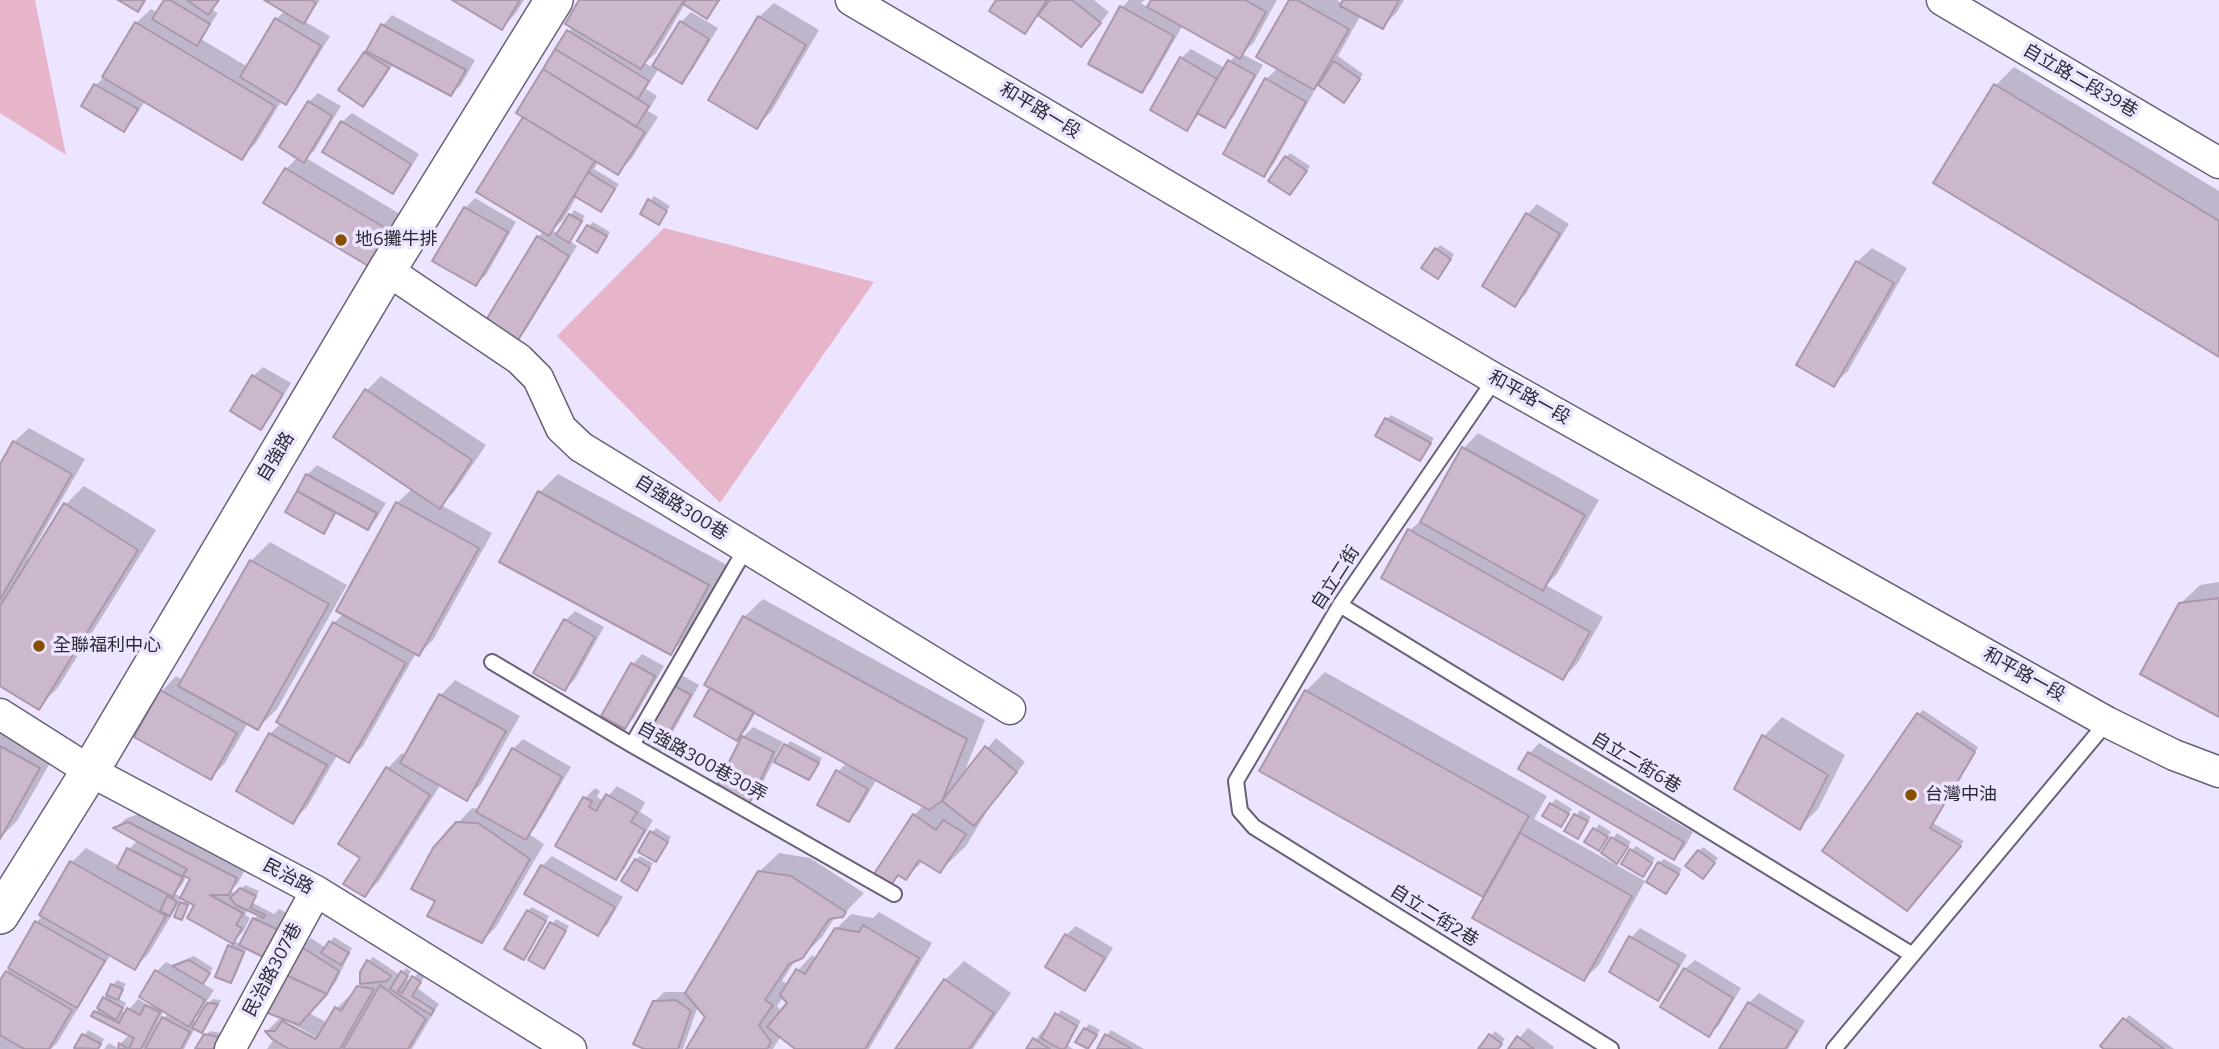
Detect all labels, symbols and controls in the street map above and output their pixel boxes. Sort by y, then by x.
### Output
street label: 自立路二段39巷 [2019,39,2141,123]
street label: 和平路一段 [996,79,1084,143]
place label: 地6攤牛排 [355,229,438,251]
marker: 地6攤牛排 [333,232,349,248]
street label: 和平路一段 [1484,367,1574,429]
street label: 自強路 [253,428,299,486]
street label: 自強路300巷 [631,471,731,545]
street label: 自立二街 [1307,542,1365,614]
place label: 全聯福利中心 [53,635,161,657]
marker: 全聯福利中心 [31,638,47,654]
street label: 和平路一段 [1979,644,2069,706]
street label: 自強路300巷30弄 [633,717,771,807]
street label: 自立二街6巷 [1587,728,1685,798]
place label: 台灣中油 [1925,784,1997,806]
marker: 台灣中油 [1903,787,1919,803]
street label: 民治路 [259,855,317,899]
street label: 自立二街2巷 [1386,880,1482,952]
street label: 民治路307巷 [239,920,307,1020]

